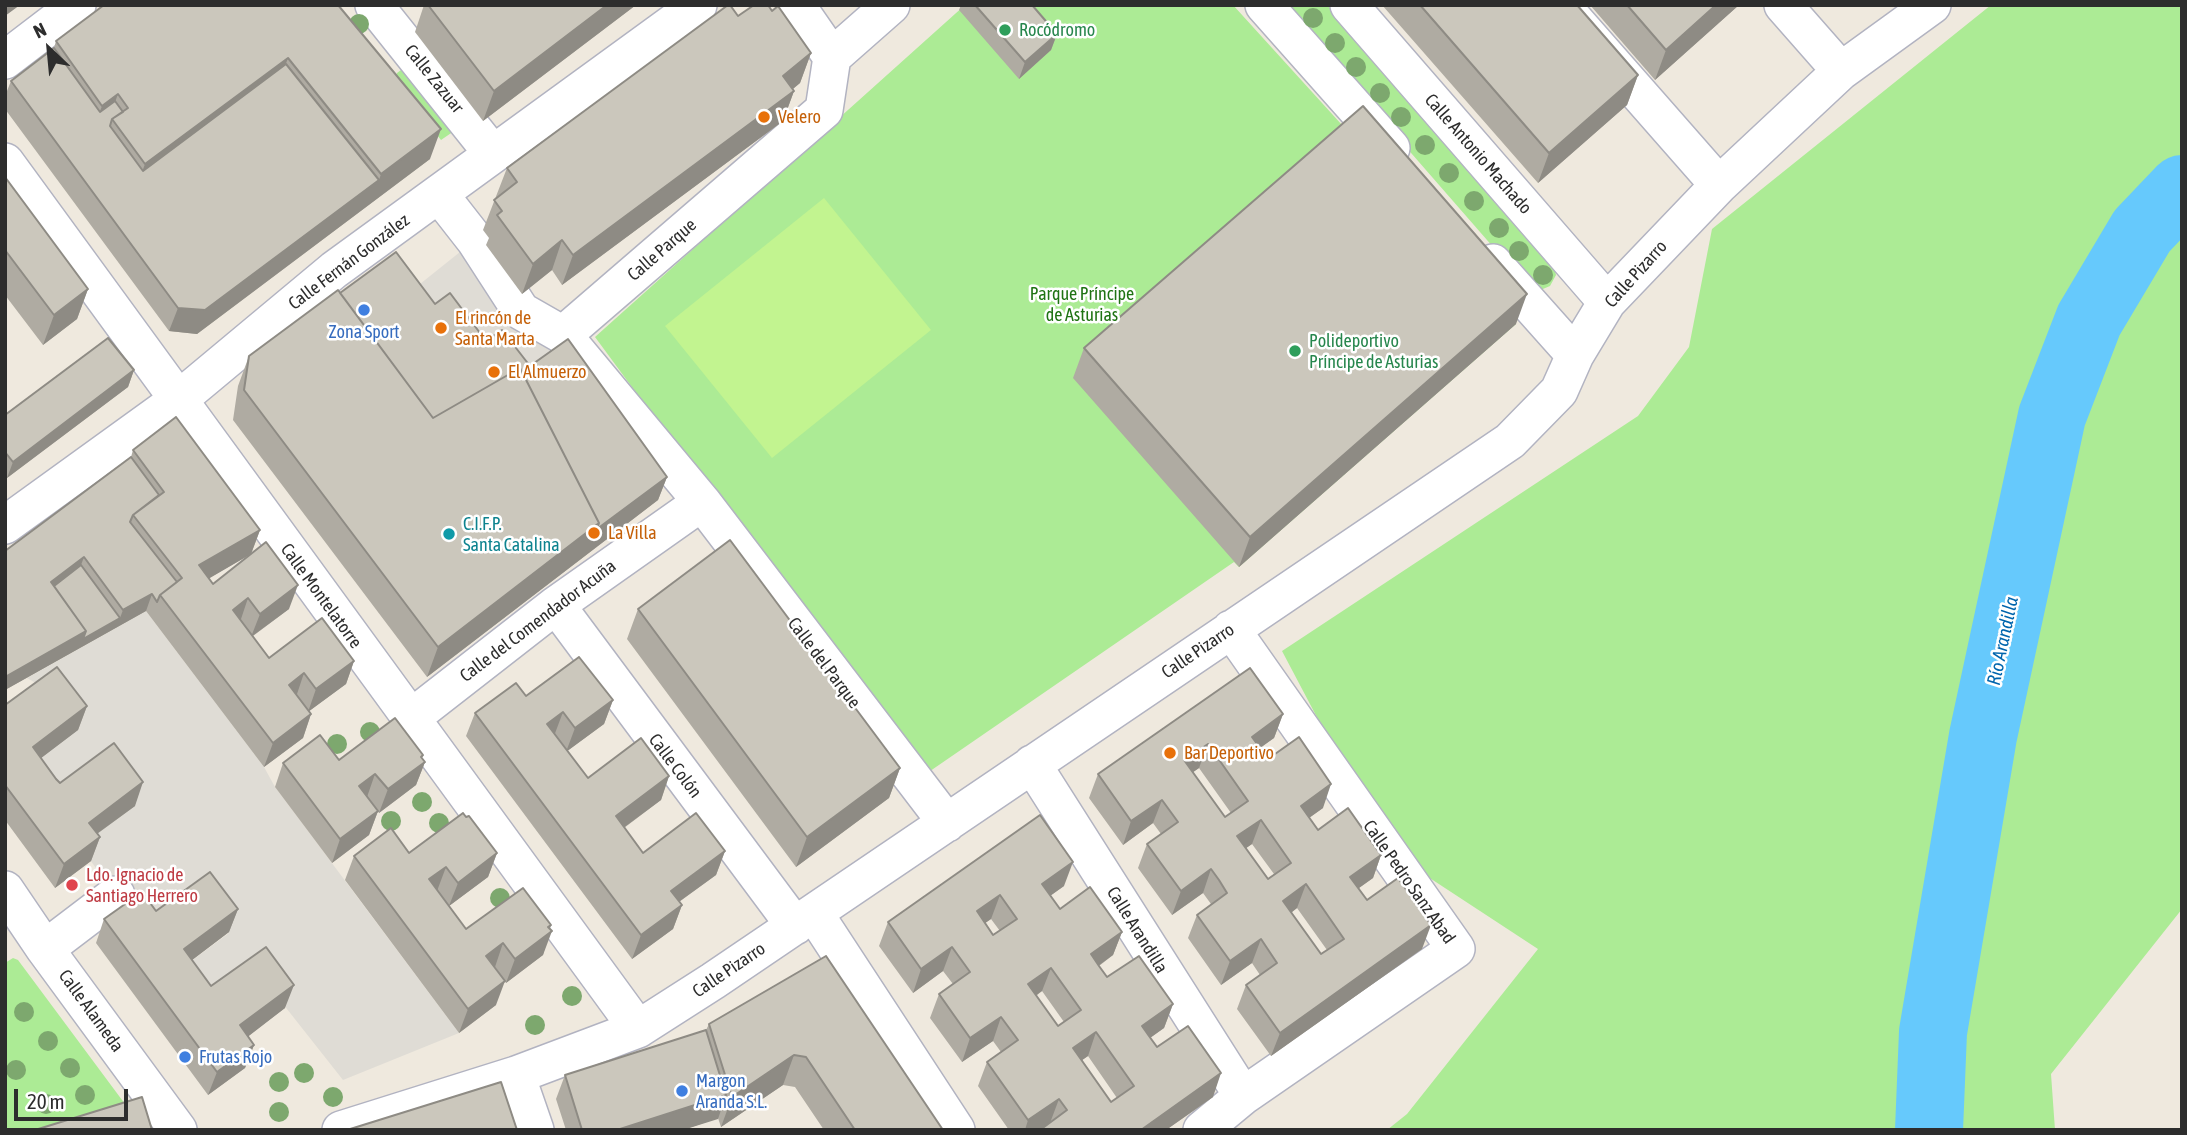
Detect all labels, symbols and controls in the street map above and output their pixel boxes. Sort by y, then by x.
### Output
north arrow [14,14,84,84]
text: N [30,18,50,42]
place label: Rocódromo [1019,19,1095,41]
marker: Rocódromo [997,22,1013,38]
street label: Calle Zazuar [400,40,468,118]
street label: Calle Antonio Machado [1420,89,1536,219]
place label: Velero [778,106,821,128]
marker: Velero [756,109,772,125]
street label: Calle Fernán González [284,209,414,315]
street label: Calle Parque [623,214,701,286]
street label: Calle Pizarro [1600,236,1672,312]
park label: Parque Príncipe de Asturias [1030,283,1134,326]
marker: Zona Sport [356,302,372,318]
place label: El rincón de Santa Marta [455,307,535,350]
marker: El rincón de Santa Marta [433,320,449,336]
place label: Zona Sport [329,321,399,343]
place label: Polideportivo Príncipe de Asturias [1309,330,1438,372]
marker: Polideportivo Príncipe de Asturias [1287,343,1303,359]
place label: El Almuerzo [508,361,586,383]
marker: El Almuerzo [486,364,502,380]
place label: C.I.F.P. Santa Catalina [463,513,560,556]
place label: La Villa [608,522,657,544]
marker: La Villa [586,525,602,541]
marker: C.I.F.P. Santa Catalina [441,526,457,542]
street label: Calle Montelatorre [276,539,366,653]
street label: Calle del Comendador Acuña [456,555,620,687]
water label: Río Arandilla [1983,595,2023,687]
street label: Calle del Parque [783,613,865,713]
street label: Calle Pizarro [1158,619,1238,683]
street label: Calle Colón [644,730,706,802]
place label: Bar Deportivo [1184,742,1274,764]
marker: Bar Deportivo [1162,745,1178,761]
street label: Calle Pedro Sanz Abad [1358,816,1460,948]
place label: Ldo. Ignacio de Santiago Herrero [86,864,198,906]
marker: Ldo. Ignacio de Santiago Herrero [64,877,80,893]
street label: Calle Arandilla [1102,883,1172,977]
street label: Calle Pizarro [689,938,769,1002]
street label: Calle Alameda [54,966,128,1056]
place label: Frutas Rojo [199,1046,272,1068]
marker: Frutas Rojo [177,1049,193,1065]
place label: Margon Aranda S.L. [696,1070,767,1112]
scale bar [18,1076,131,1120]
marker: Margon Aranda S.L. [674,1083,690,1099]
text: 20 m [27,1089,65,1113]

